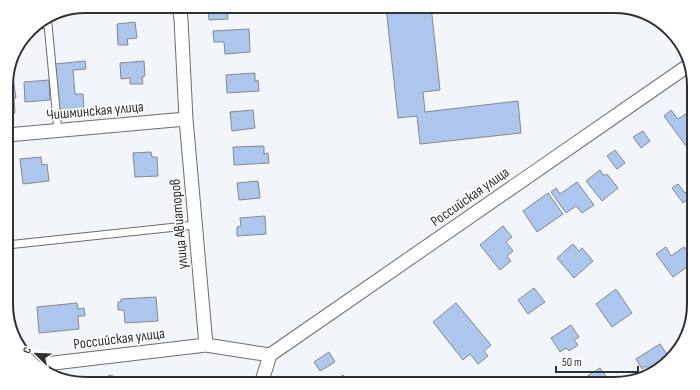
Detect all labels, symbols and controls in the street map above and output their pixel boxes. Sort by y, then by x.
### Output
street label: Чишминская улица [45,97,145,125]
street label: Российская улица [427,163,513,231]
street label: улица Авиаторов [166,178,192,270]
street label: Российская улица [72,324,166,354]
north arrow [16,334,56,374]
text: С [20,345,34,355]
scale bar [556,348,638,374]
text: 50 m [562,355,582,370]

